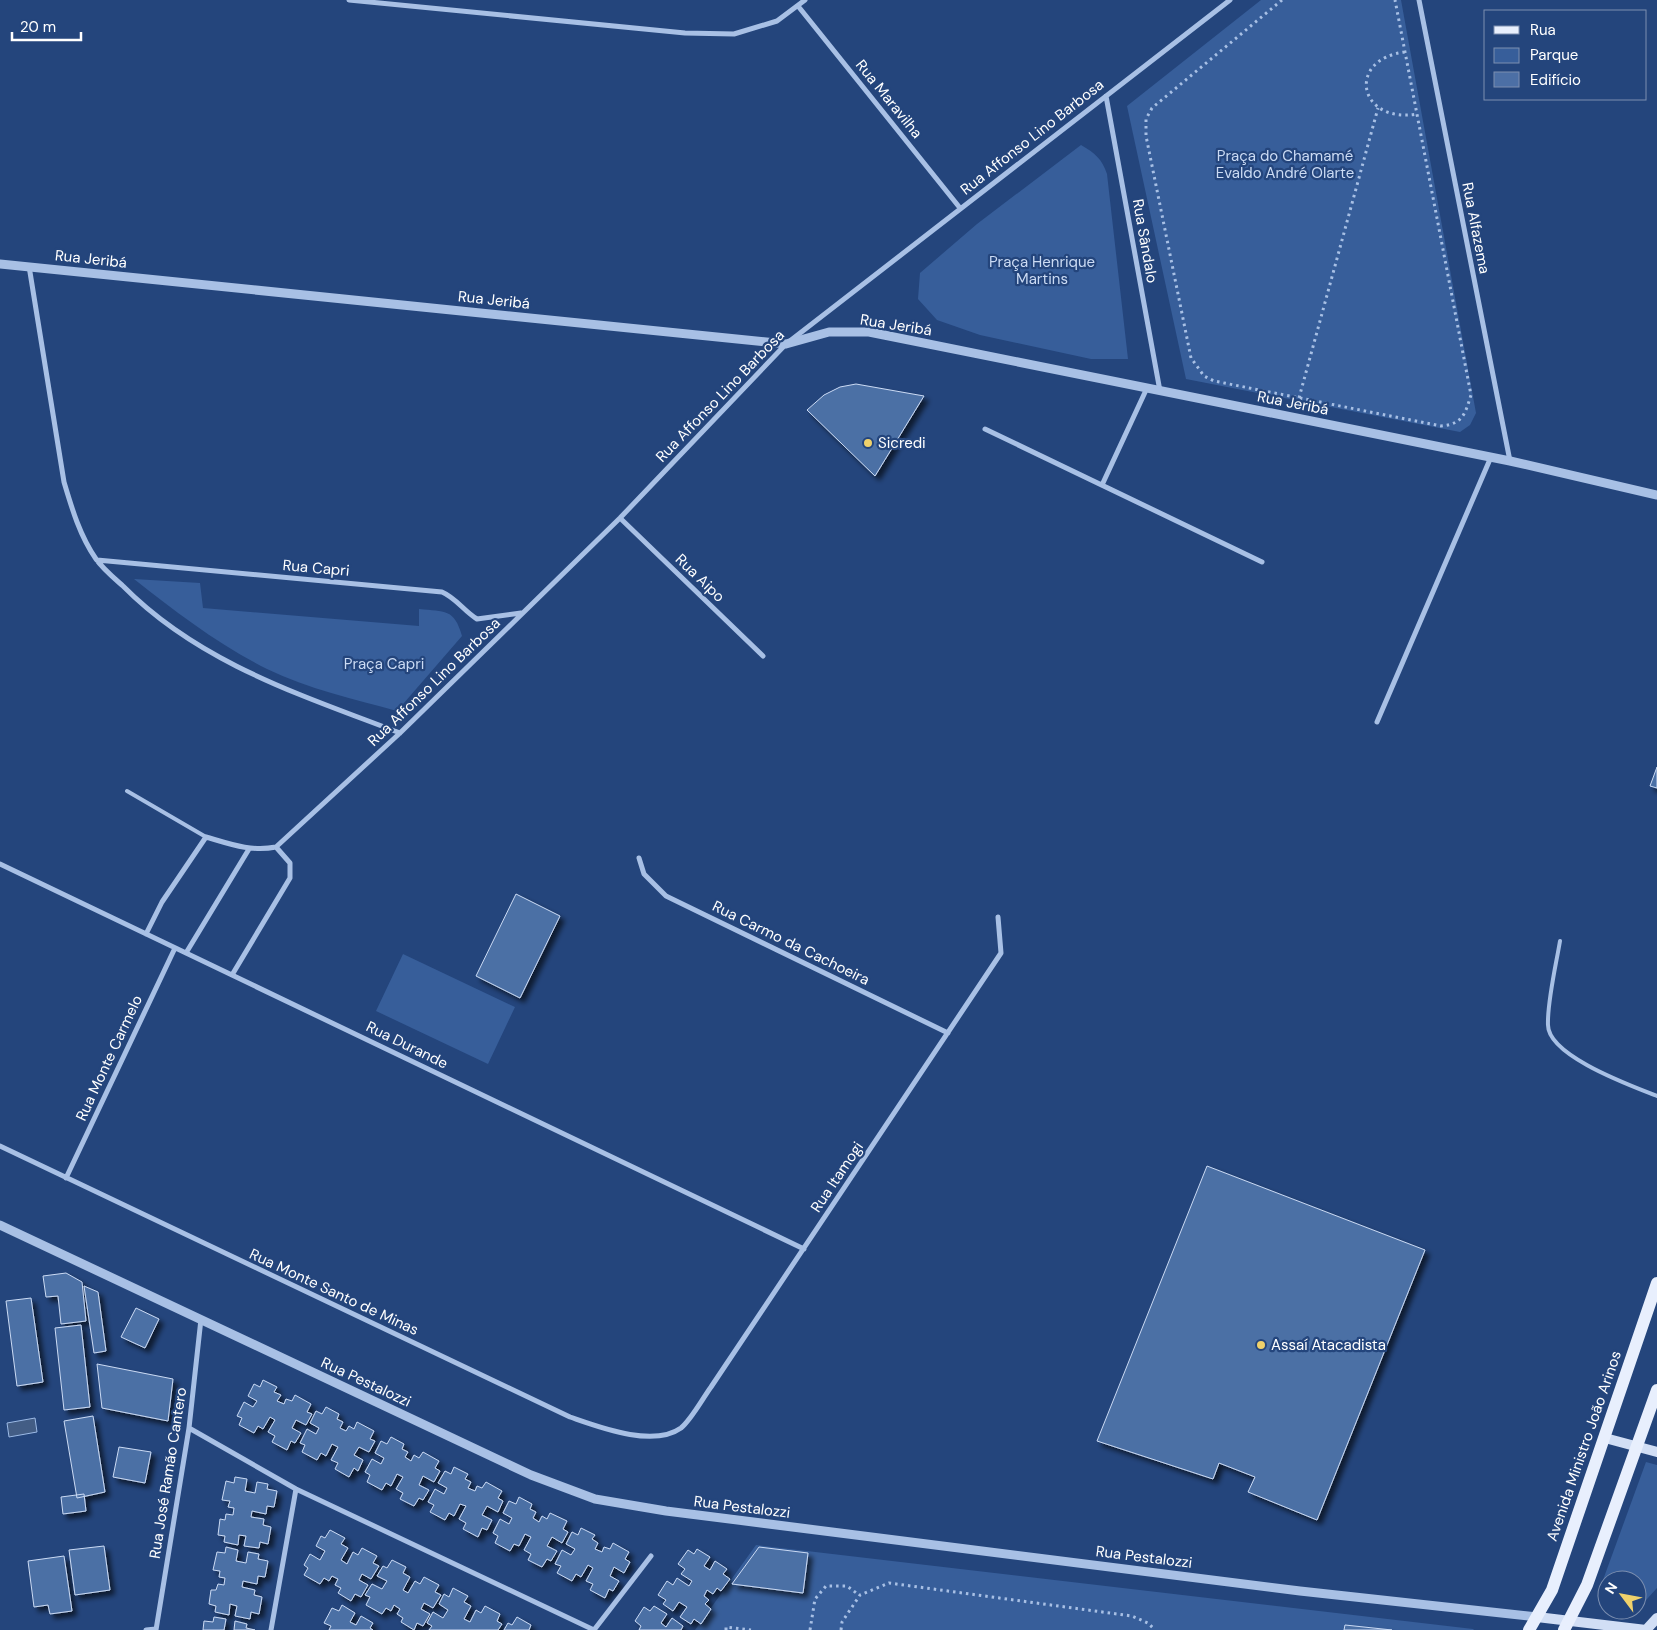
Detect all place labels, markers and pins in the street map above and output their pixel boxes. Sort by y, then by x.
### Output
place label: Sicredi [878,433,926,453]
marker: Sicredi [862,437,874,449]
place label: Assaí Atacadista [1271,1335,1386,1355]
marker: Assaí Atacadista [1255,1339,1267,1351]

